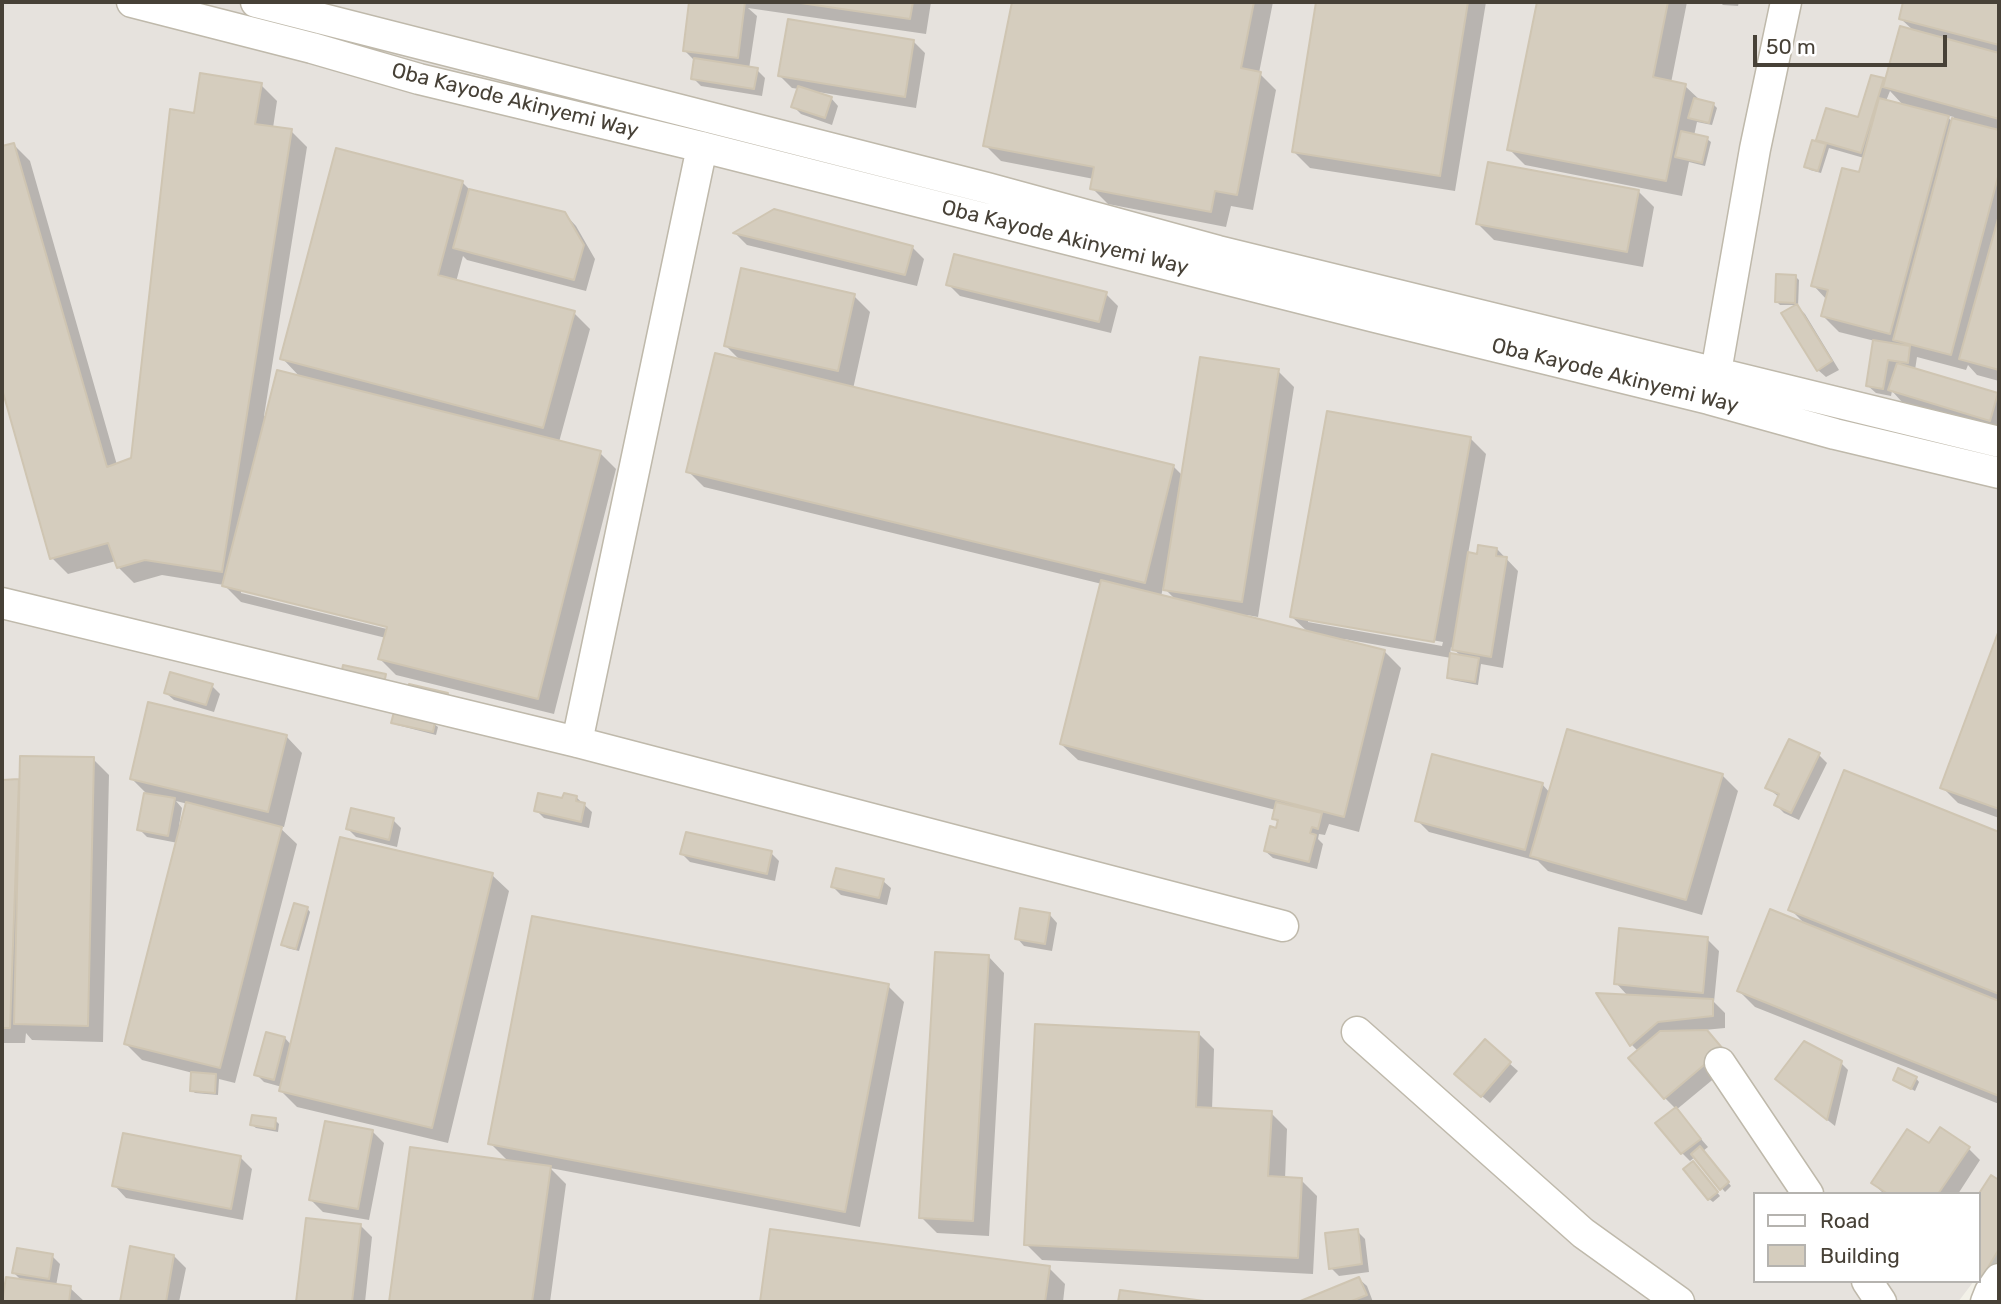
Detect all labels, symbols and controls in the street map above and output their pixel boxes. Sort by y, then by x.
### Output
scale bar [1756,21,1950,65]
text: 50 m [1766,34,1816,59]
street label: Oba Kayode Akinyemi Way [389,58,641,144]
street label: Oba Kayode Akinyemi Way [939,195,1191,281]
street label: Oba Kayode Akinyemi Way [1489,333,1741,419]
legend [1752,1192,1980,1283]
text: Road [1820,1208,1870,1233]
text: Building [1820,1243,1900,1268]

